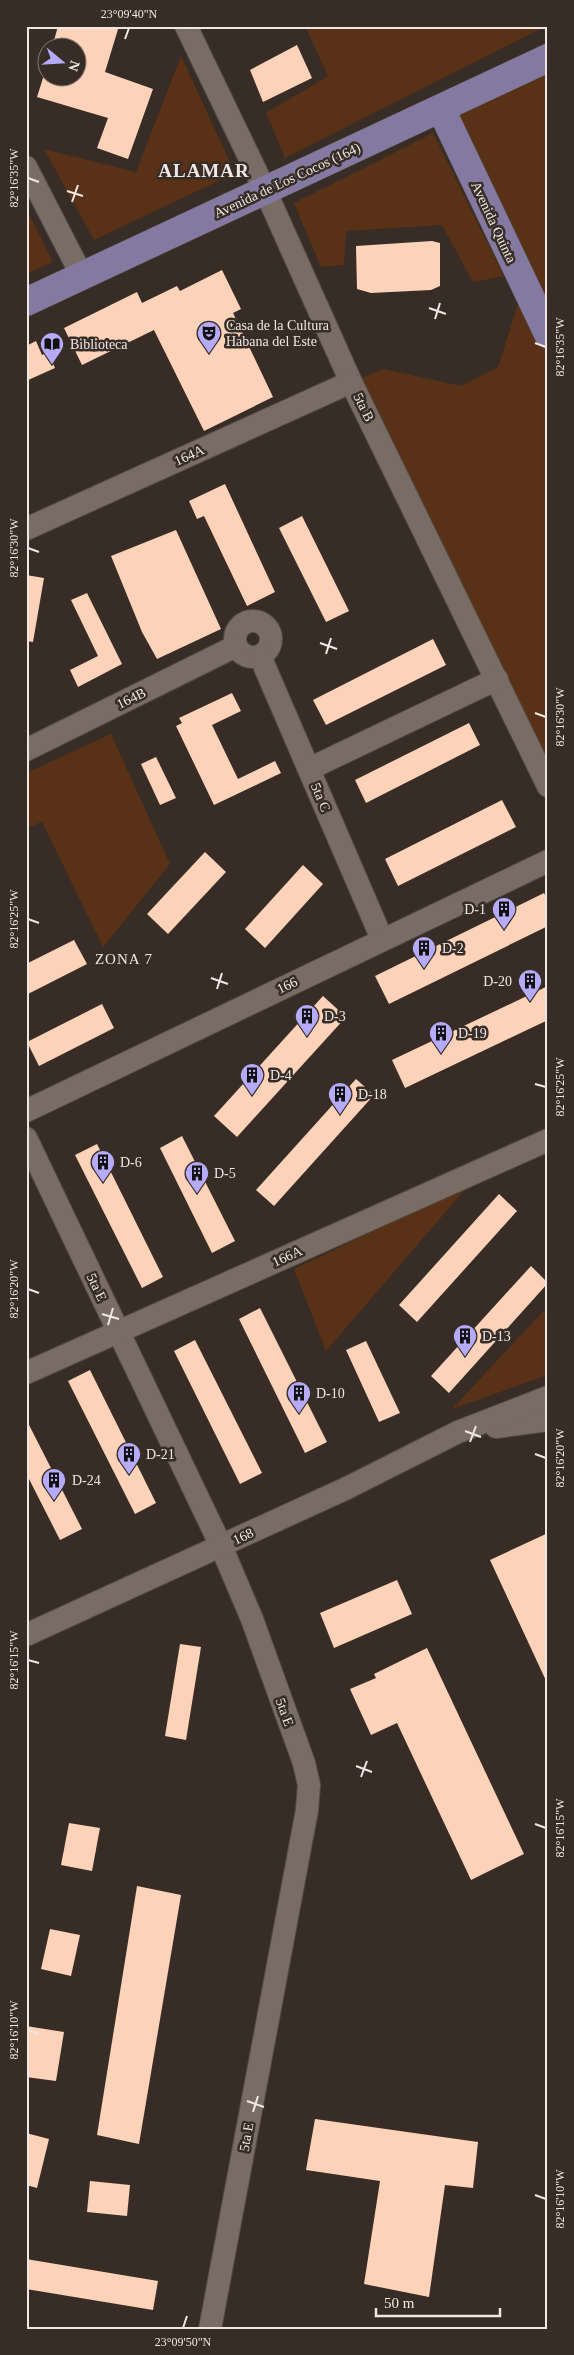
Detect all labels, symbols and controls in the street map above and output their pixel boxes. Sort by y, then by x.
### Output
text: 23°09'40"N [101,7,158,21]
north arrow [38,38,88,88]
text: N [65,59,83,73]
street label: Avenida de Los Cocos (164) [212,140,364,222]
text: 82°16'35"W [7,148,21,208]
district label: ALAMAR [158,160,250,181]
street label: Avenida Quinta [468,179,519,266]
text: 82°16'35"W [553,317,567,377]
place label: Casa de la Cultura Habana del Este [226,318,330,349]
theatre icon: Casa de la Cultura Habana del Este [196,320,222,354]
library icon: Biblioteca [39,331,65,365]
place label: Biblioteca [70,337,128,352]
street label: 5ta B [350,390,377,424]
street label: 164A [172,442,207,469]
text: 82°16'30"W [7,518,21,578]
street label: 164B [114,685,148,712]
text: 82°16'30"W [553,687,567,747]
street label: 5ta C [308,780,333,814]
text: 82°16'25"W [7,889,21,949]
building icon: D-1 [491,896,517,930]
place label: D-1 [464,902,486,917]
building icon: D-2 [411,935,437,969]
place label: D-2 [442,941,464,956]
district label: ZONA 7 [95,951,153,967]
building icon: D-20 [517,968,543,1002]
street label: 166 [274,974,300,997]
place label: D-20 [483,974,512,989]
building icon: D-3 [294,1003,320,1037]
place label: D-3 [324,1009,346,1024]
building icon: D-19 [428,1020,454,1054]
place label: D-19 [458,1026,487,1041]
text: 82°16'25"W [553,1057,567,1117]
building icon: D-4 [239,1062,265,1096]
place label: D-4 [270,1068,292,1083]
building icon: D-18 [327,1081,353,1115]
place label: D-18 [358,1087,387,1102]
building icon: D-6 [90,1149,116,1183]
place label: D-6 [120,1155,142,1170]
building icon: D-5 [184,1160,210,1194]
place label: D-5 [214,1166,236,1181]
street label: 166A [270,1243,305,1270]
text: 82°16'20"W [7,1259,21,1319]
street label: 5ta E [84,1271,110,1304]
building icon: D-13 [452,1323,478,1357]
place label: D-13 [482,1329,511,1344]
building icon: D-10 [286,1380,312,1414]
place label: D-10 [316,1386,345,1401]
text: 82°16'20"W [553,1428,567,1488]
building icon: D-21 [116,1441,142,1475]
place label: D-21 [146,1447,175,1462]
building icon: D-24 [41,1467,67,1501]
place label: D-24 [72,1473,101,1488]
street label: 168 [231,1525,256,1548]
text: 82°16'15"W [7,1630,21,1690]
street label: 5ta E [272,1696,297,1728]
text: 82°16'15"W [553,1798,567,1858]
text: 82°16'10"W [7,2000,21,2060]
street label: 5ta E [237,2121,256,2153]
text: 82°16'10"W [553,2169,567,2229]
scale bar [376,2285,500,2317]
text: 50 m [384,2295,415,2311]
text: 23°09'50"N [155,2335,212,2349]

